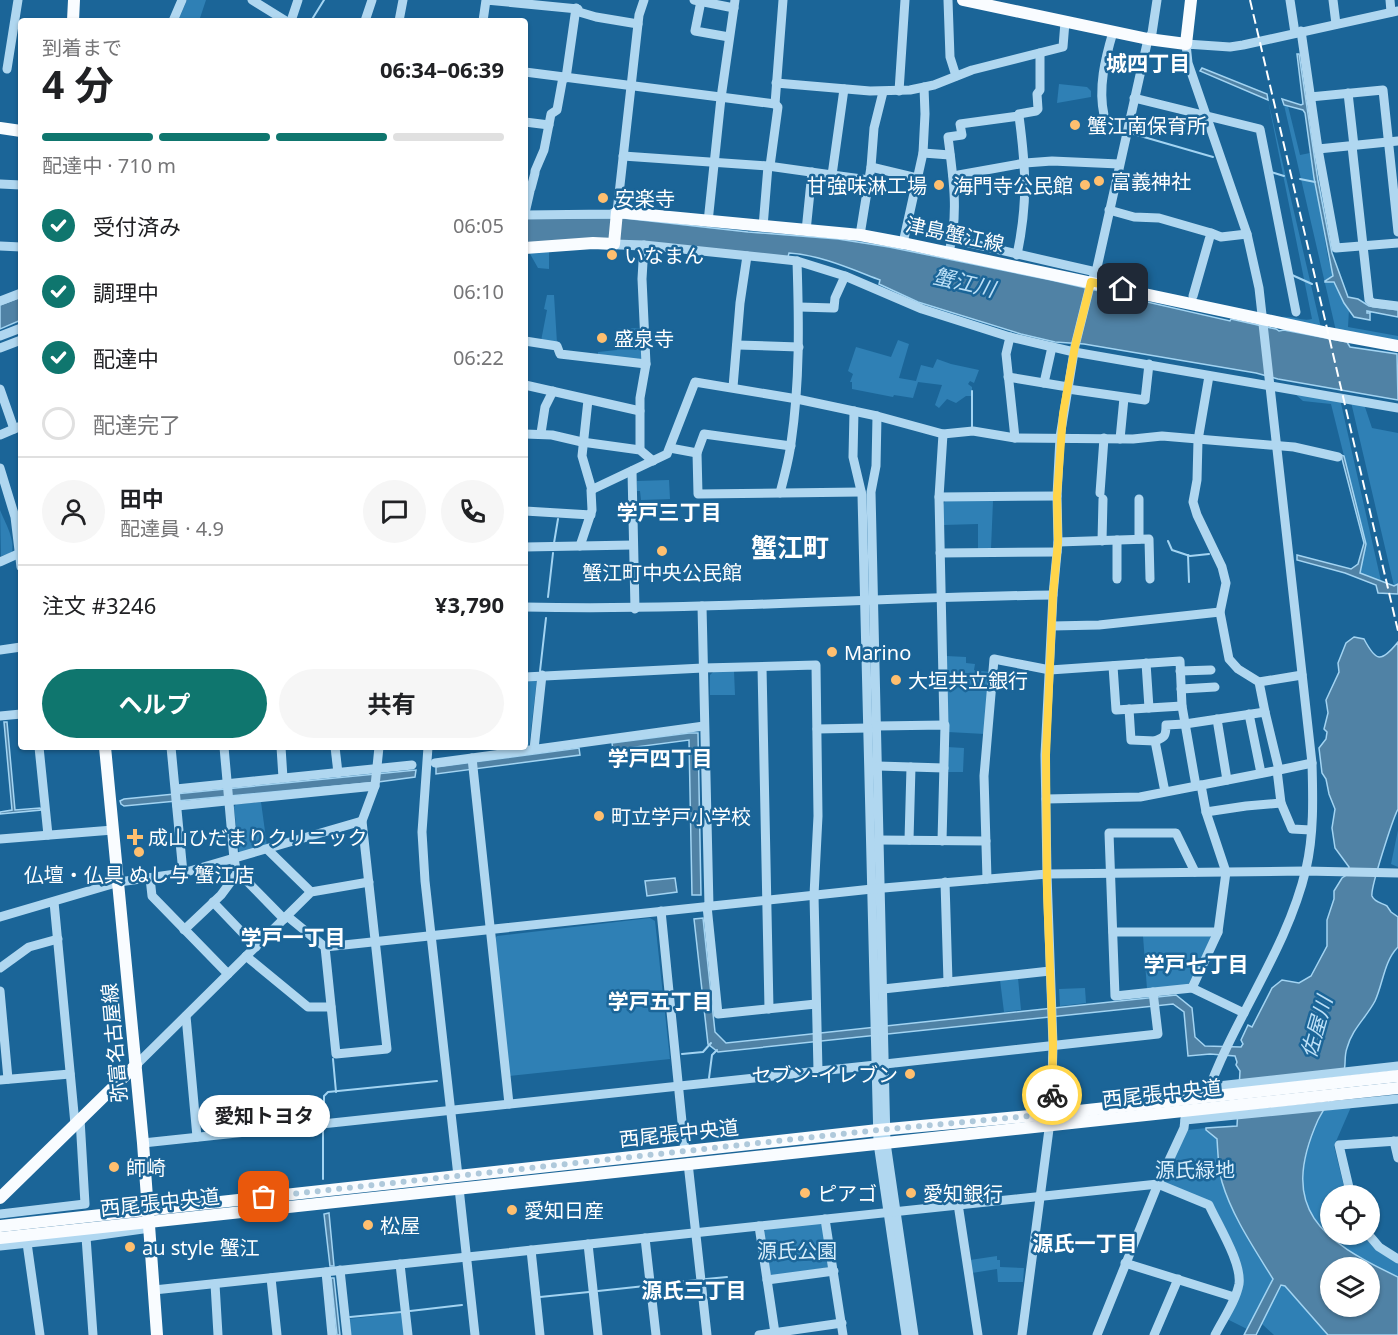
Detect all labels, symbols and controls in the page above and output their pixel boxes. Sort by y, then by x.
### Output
text: 到着まで [42,34,122,61]
district label: 城四丁目 [1106,49,1190,77]
text: 06:34–06:39 [380,54,504,84]
text: 4 分 [42,57,113,110]
place label: 蟹江南保育所 [1087,112,1207,139]
marker: 蟹江南保育所 [1068,118,1082,132]
text: 配達中 · 710 m [42,152,176,179]
place label: 富義神社 [1111,168,1191,195]
place label: 甘強味淋工場 [807,172,927,199]
place label: 海門寺公民館 [953,172,1073,199]
marker: 富義神社 [1092,174,1106,188]
marker: 甘強味淋工場 [932,178,946,192]
marker: 海門寺公民館 [1078,178,1092,192]
place label: 安楽寺 [615,185,675,212]
marker: 安楽寺 [596,191,610,205]
icon: check [42,209,75,242]
street label: 津島蟹江線 [903,210,1007,258]
text: 受付済み [93,211,181,241]
text: 06:05 [453,212,504,239]
place label: いなまん [624,242,704,269]
marker: いなまん [605,248,619,262]
water label: 蟹江川 [930,261,1000,303]
pin [1097,263,1148,314]
icon: home [1106,272,1139,305]
icon: check [42,275,75,308]
text: 調理中 [93,277,159,307]
text: 06:10 [453,278,504,305]
place label: 盛泉寺 [614,325,674,352]
marker: 盛泉寺 [595,331,609,345]
icon: check [42,341,75,374]
text: 配達中 [93,343,159,373]
text: 06:22 [453,344,504,371]
text: 配達完了 [93,409,181,439]
button: person [42,480,105,543]
button: chat [363,480,426,543]
button: phone [441,480,504,543]
text: 田中 [120,483,164,513]
district label: 学戸三丁目 [617,498,722,526]
text: 配達員 · 4.9 [120,515,224,542]
district label: 蟹江町 [751,529,829,565]
marker: 蟹江町中央公民館 [655,544,669,558]
place label: 蟹江町中央公民館 [582,559,742,586]
text: ¥3,790 [435,589,504,619]
text: 注文 #3246 [42,590,156,620]
place label: Marino [844,639,911,666]
marker: Marino [825,645,839,659]
place label: 大垣共立銀行 [908,667,1028,694]
button: ヘルプ [42,669,267,738]
button: 共有 [279,669,504,738]
marker: 大垣共立銀行 [889,673,903,687]
district label: 学戸四丁目 [608,744,713,772]
place label: 町立学戸小学校 [611,803,751,830]
marker: 町立学戸小学校 [592,809,606,823]
place label: 成山ひだまりクリニック [148,824,368,851]
marker: 成山ひだまりクリニック [126,828,144,846]
marker: 仏壇・仏具 ぬし与 蟹江店 [132,845,146,859]
place label: 仏壇・仏具 ぬし与 蟹江店 [24,861,254,888]
district label: 学戸一丁目 [241,923,346,951]
district label: 学戸七丁目 [1144,950,1249,978]
street label: 弥富名古屋線 [95,982,133,1104]
district label: 学戸五丁目 [608,987,713,1015]
water label: 佐屋川 [1294,991,1339,1061]
place label: セブン-イレブン [752,1061,898,1088]
courier [1022,1065,1082,1125]
marker: セブン-イレブン [903,1067,917,1081]
street label: 西尾張中央道 [1101,1073,1223,1113]
icon: bike [1036,1079,1069,1112]
callout: 愛知トヨタ [198,1095,330,1137]
text: 愛知トヨタ [214,1102,314,1129]
street label: 西尾張中央道 [618,1113,740,1153]
place label: 師崎 [126,1154,166,1181]
park label: 源氏緑地 [1155,1156,1235,1183]
marker: 師崎 [107,1160,121,1174]
pin [238,1171,289,1222]
icon: bag [247,1180,280,1213]
place label: ピアゴ [817,1180,877,1207]
place label: 愛知銀行 [923,1180,1003,1207]
street label: 西尾張中央道 [99,1182,221,1222]
map controls [1320,1185,1380,1317]
button: locate [1320,1185,1380,1245]
marker: ピアゴ [798,1186,812,1200]
marker: 愛知銀行 [904,1186,918,1200]
place label: 愛知日産 [524,1197,604,1224]
marker: 愛知日産 [505,1203,519,1217]
place label: 松屋 [380,1212,420,1239]
marker: 松屋 [361,1218,375,1232]
district label: 源氏一丁目 [1033,1229,1138,1257]
place label: au style 蟹江 [142,1234,259,1261]
park label: 源氏公園 [757,1237,837,1264]
marker: au style 蟹江 [123,1240,137,1254]
button: layers [1320,1257,1380,1317]
district label: 源氏三丁目 [642,1276,747,1304]

